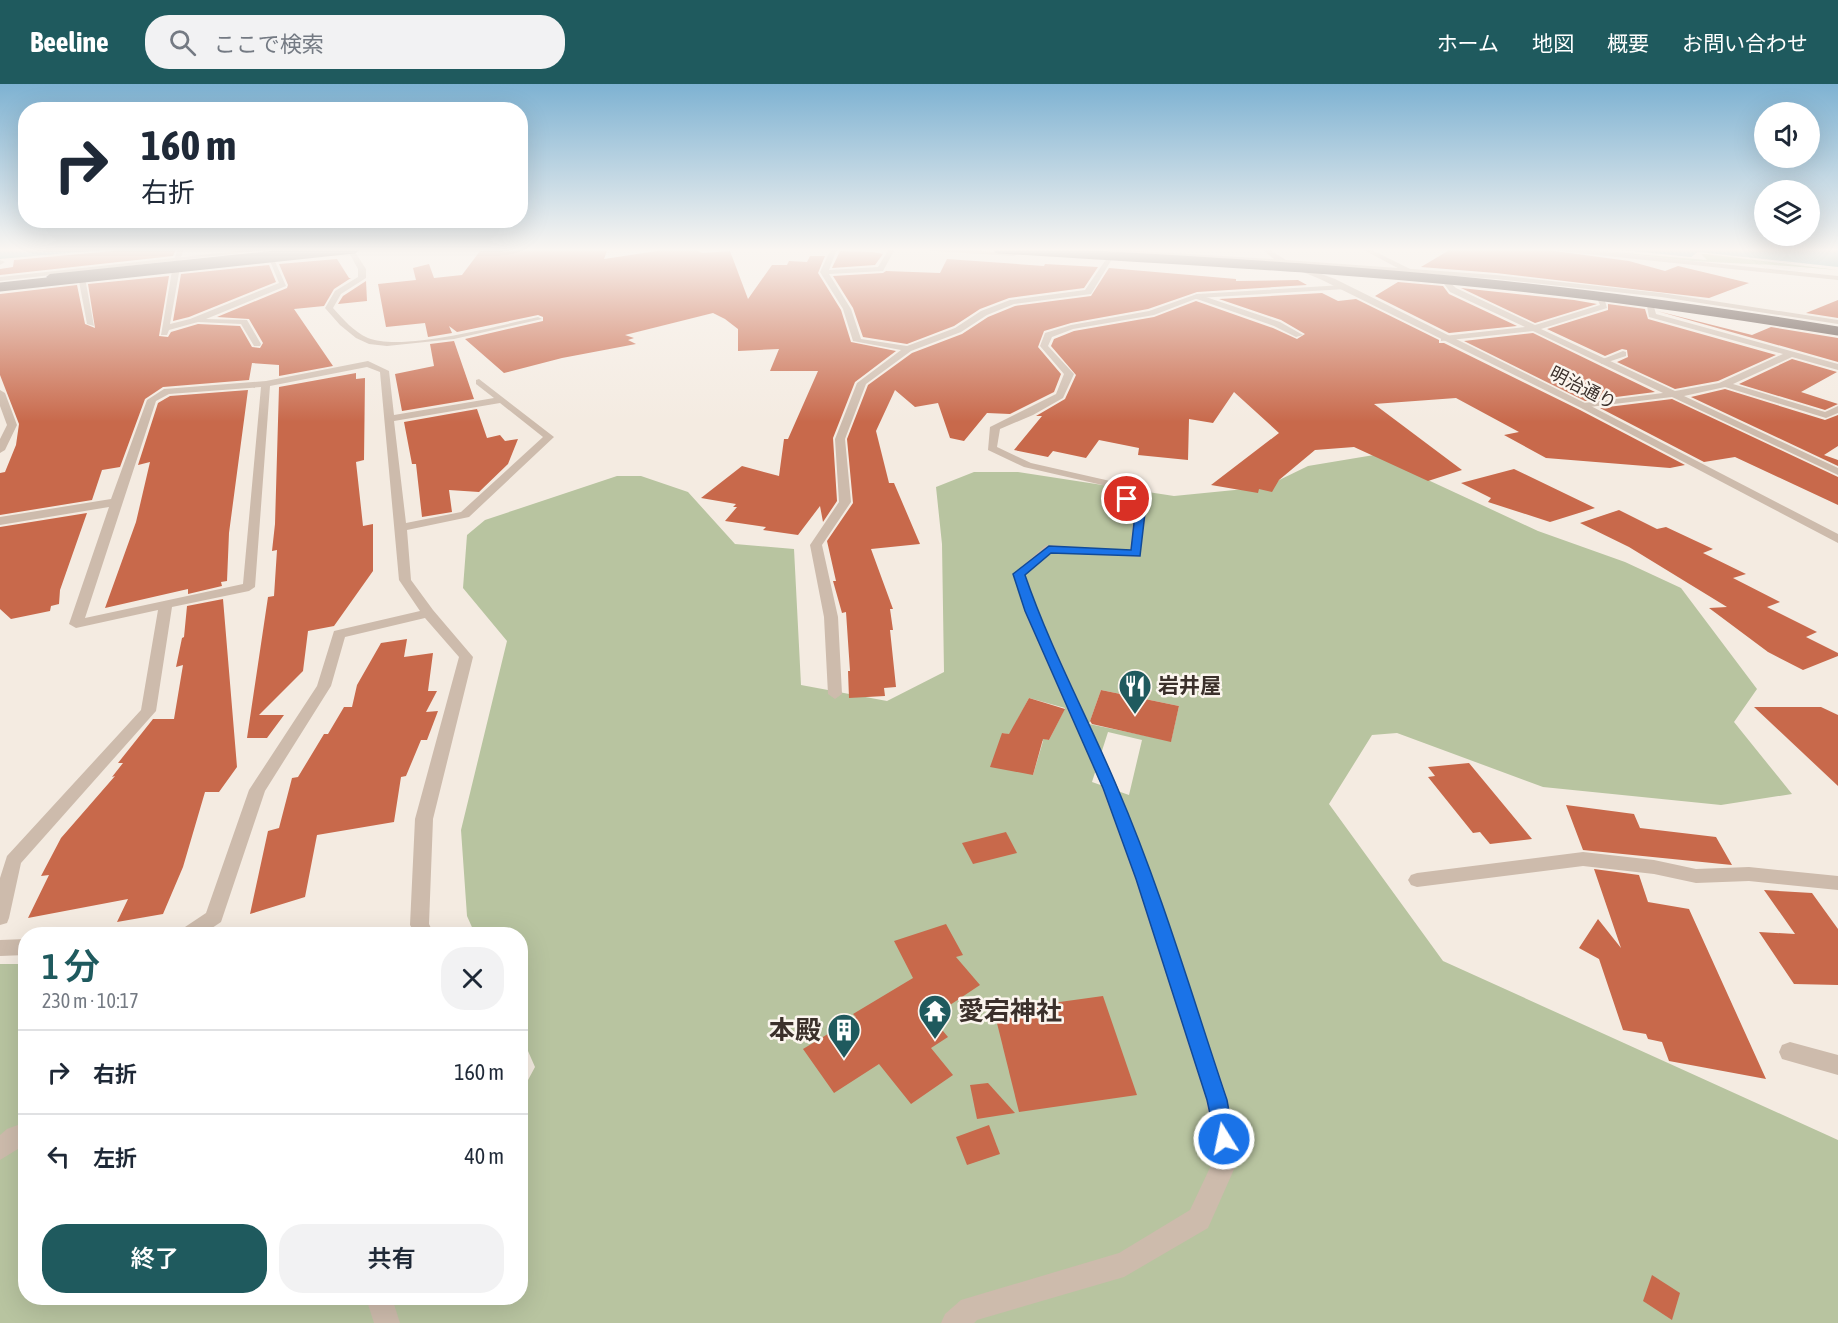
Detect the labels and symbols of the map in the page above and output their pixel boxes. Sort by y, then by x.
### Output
street label: 明治通り [1546,362,1620,413]
pin [1101,473,1152,524]
restaurant icon: 岩井屋 [1117,668,1153,715]
place label: 岩井屋 [1158,673,1221,697]
temple icon: 愛宕神社 [917,993,953,1040]
place label: 愛宕神社 [958,996,1062,1026]
building icon: 本殿 [826,1012,862,1059]
place label: 本殿 [769,1015,821,1045]
position arrow [1192,1107,1256,1171]

